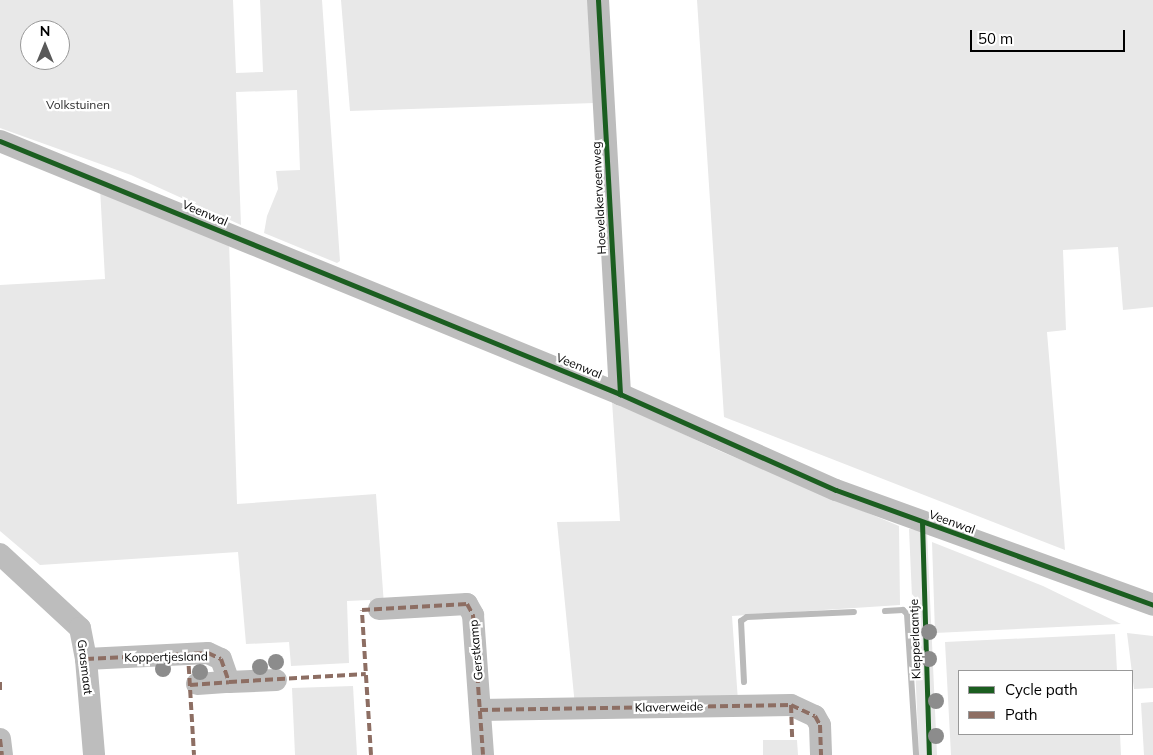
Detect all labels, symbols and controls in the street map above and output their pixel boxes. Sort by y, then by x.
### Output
north arrow [20,20,70,70]
scale bar [973,20,1128,52]
text: N [40,22,50,40]
text: 50 m [978,29,1013,48]
park label: Volkstuinen [46,98,110,112]
street label: Hoevelakerveenweg [589,141,609,255]
street label: Veenwal [180,197,230,229]
street label: Veenwal [554,350,604,382]
street label: Veenwal [927,507,977,537]
street label: Klepperlaantje [906,599,924,679]
street label: Gerstkamp [466,619,486,681]
street label: Grasmaat [74,639,96,695]
street label: Koppertjesland [124,649,208,665]
legend [958,670,1133,735]
text: Cycle path [1005,680,1078,699]
street label: Klaverweide [635,699,703,715]
text: Path [1005,705,1037,724]

